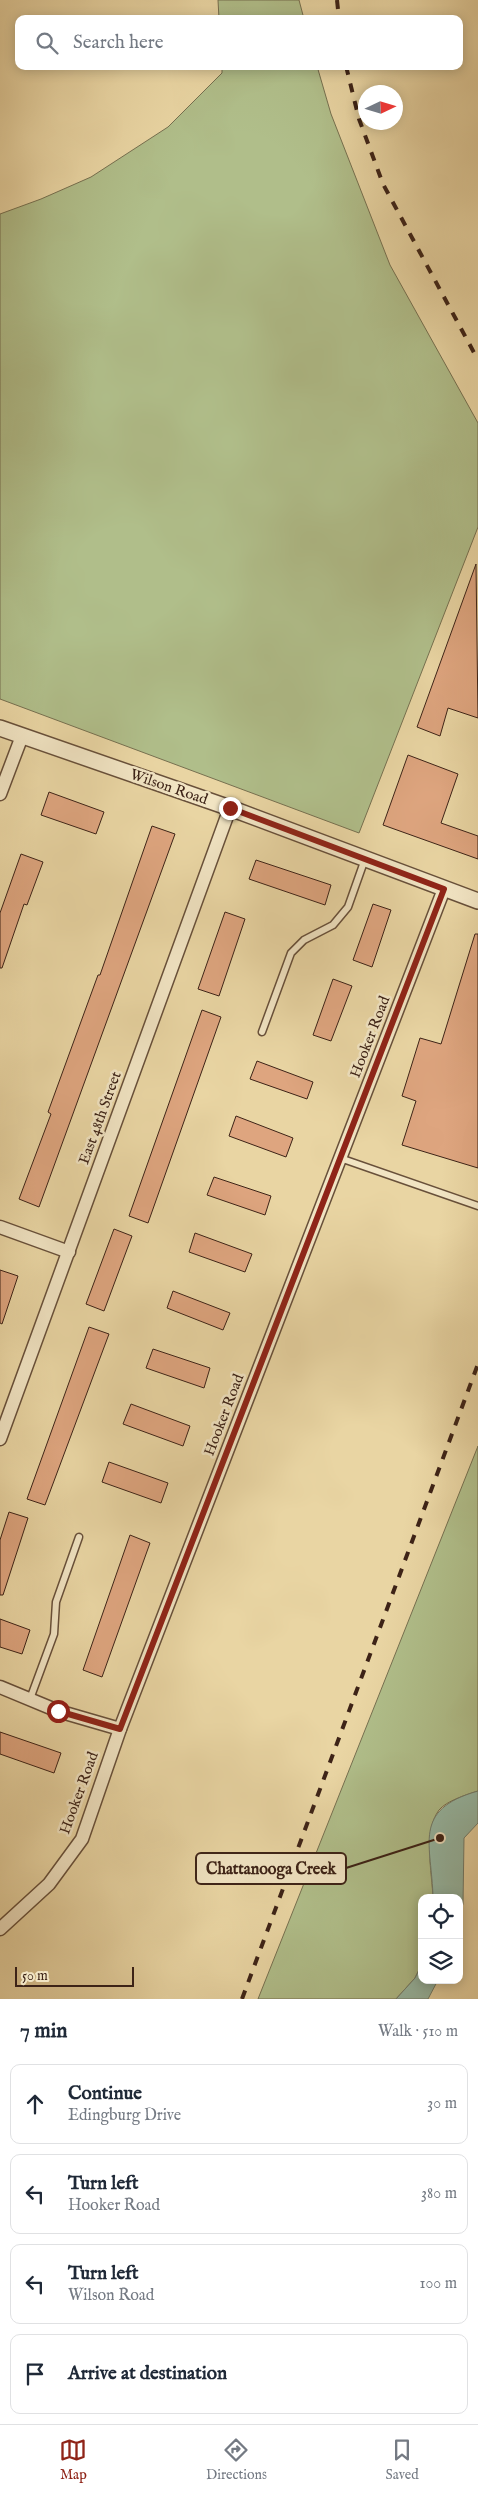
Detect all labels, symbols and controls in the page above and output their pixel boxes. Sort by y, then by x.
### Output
search box [15,15,463,70]
icon: search [33,29,61,57]
text: Search here [73,31,164,55]
north arrow [358,85,403,130]
street label: Wilson Road [128,765,211,809]
route end [219,797,242,820]
street label: Hooker Road [346,992,395,1081]
street label: East 48th Street [74,1069,126,1167]
street label: Hooker Road [200,1370,249,1459]
route start [47,1700,70,1723]
street label: Hooker Road [55,1748,103,1837]
callout: Chattanooga Creek [196,1853,346,1884]
text: Chattanooga Creek [206,1860,337,1880]
map controls [418,1894,463,1984]
button: locate [418,1894,463,1939]
button: layers [418,1939,463,1984]
scale bar [15,1964,134,1987]
text: 50 m [22,1967,48,1985]
text: 7 min [20,2018,67,2045]
text: Walk · 510 m [378,2022,458,2042]
text: Continue [68,2082,142,2106]
icon: ahead [21,2090,49,2118]
text: 30 m [427,2094,457,2114]
text: Edingburg Drive [68,2106,181,2126]
text: Turn left [68,2172,139,2196]
icon: left [21,2180,49,2208]
text: 380 m [421,2184,457,2204]
text: Hooker Road [68,2196,160,2216]
text: Turn left [68,2262,139,2286]
icon: left [21,2270,49,2298]
text: 100 m [420,2274,457,2294]
text: Wilson Road [68,2286,154,2306]
icon: arrive [21,2360,49,2388]
text: Arrive at destination [68,2362,227,2386]
tab: Map [59,2436,87,2484]
tab: Directions [206,2436,267,2484]
tab: Saved [386,2436,419,2484]

